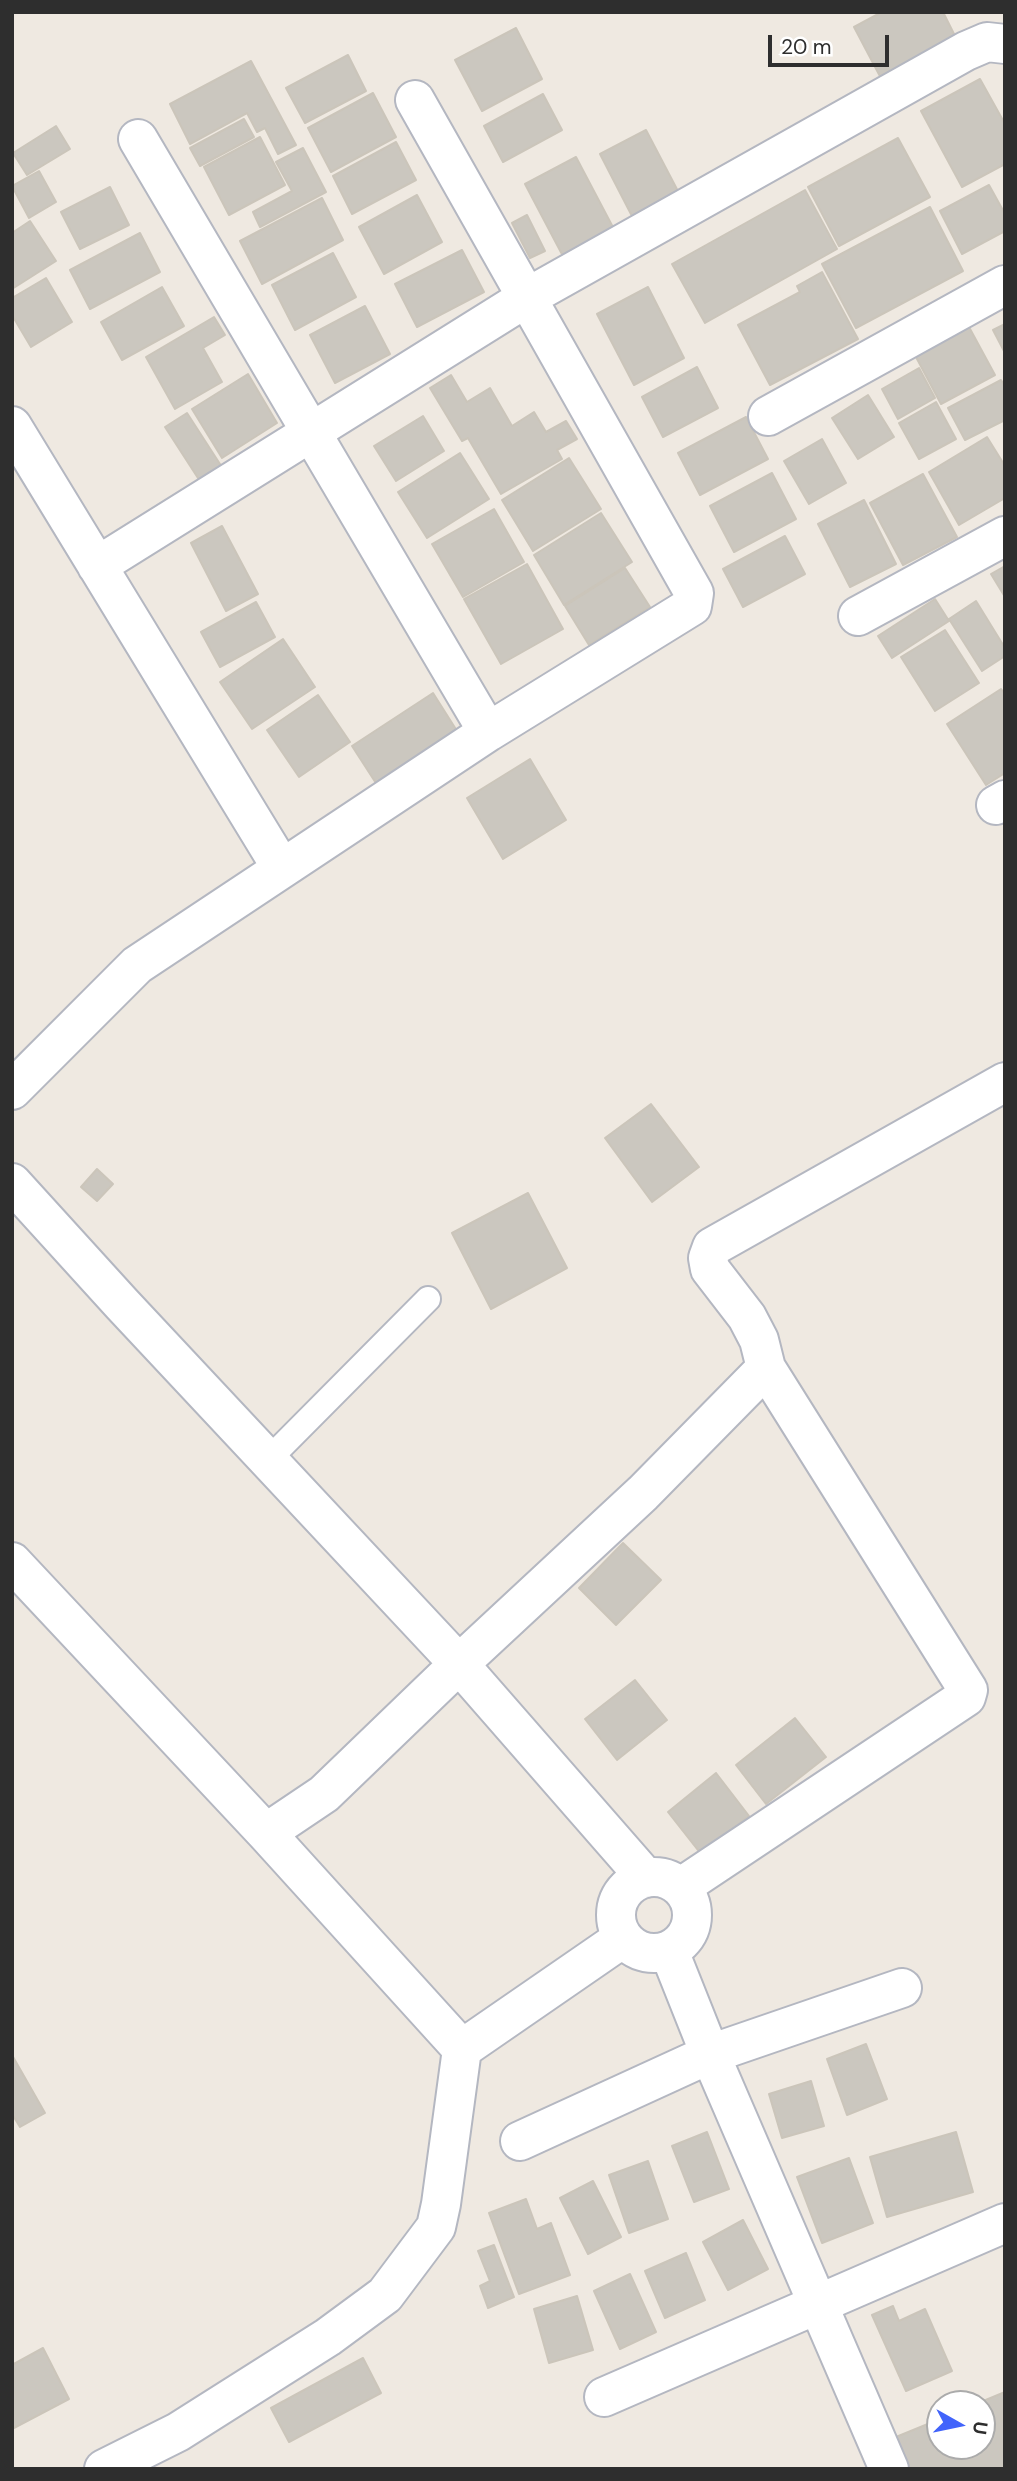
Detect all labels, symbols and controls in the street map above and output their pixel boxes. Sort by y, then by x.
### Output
scale bar [772,21,893,65]
text: 20 m [781,33,832,61]
north arrow [926,2390,996,2460]
text: U [967,2420,994,2436]

